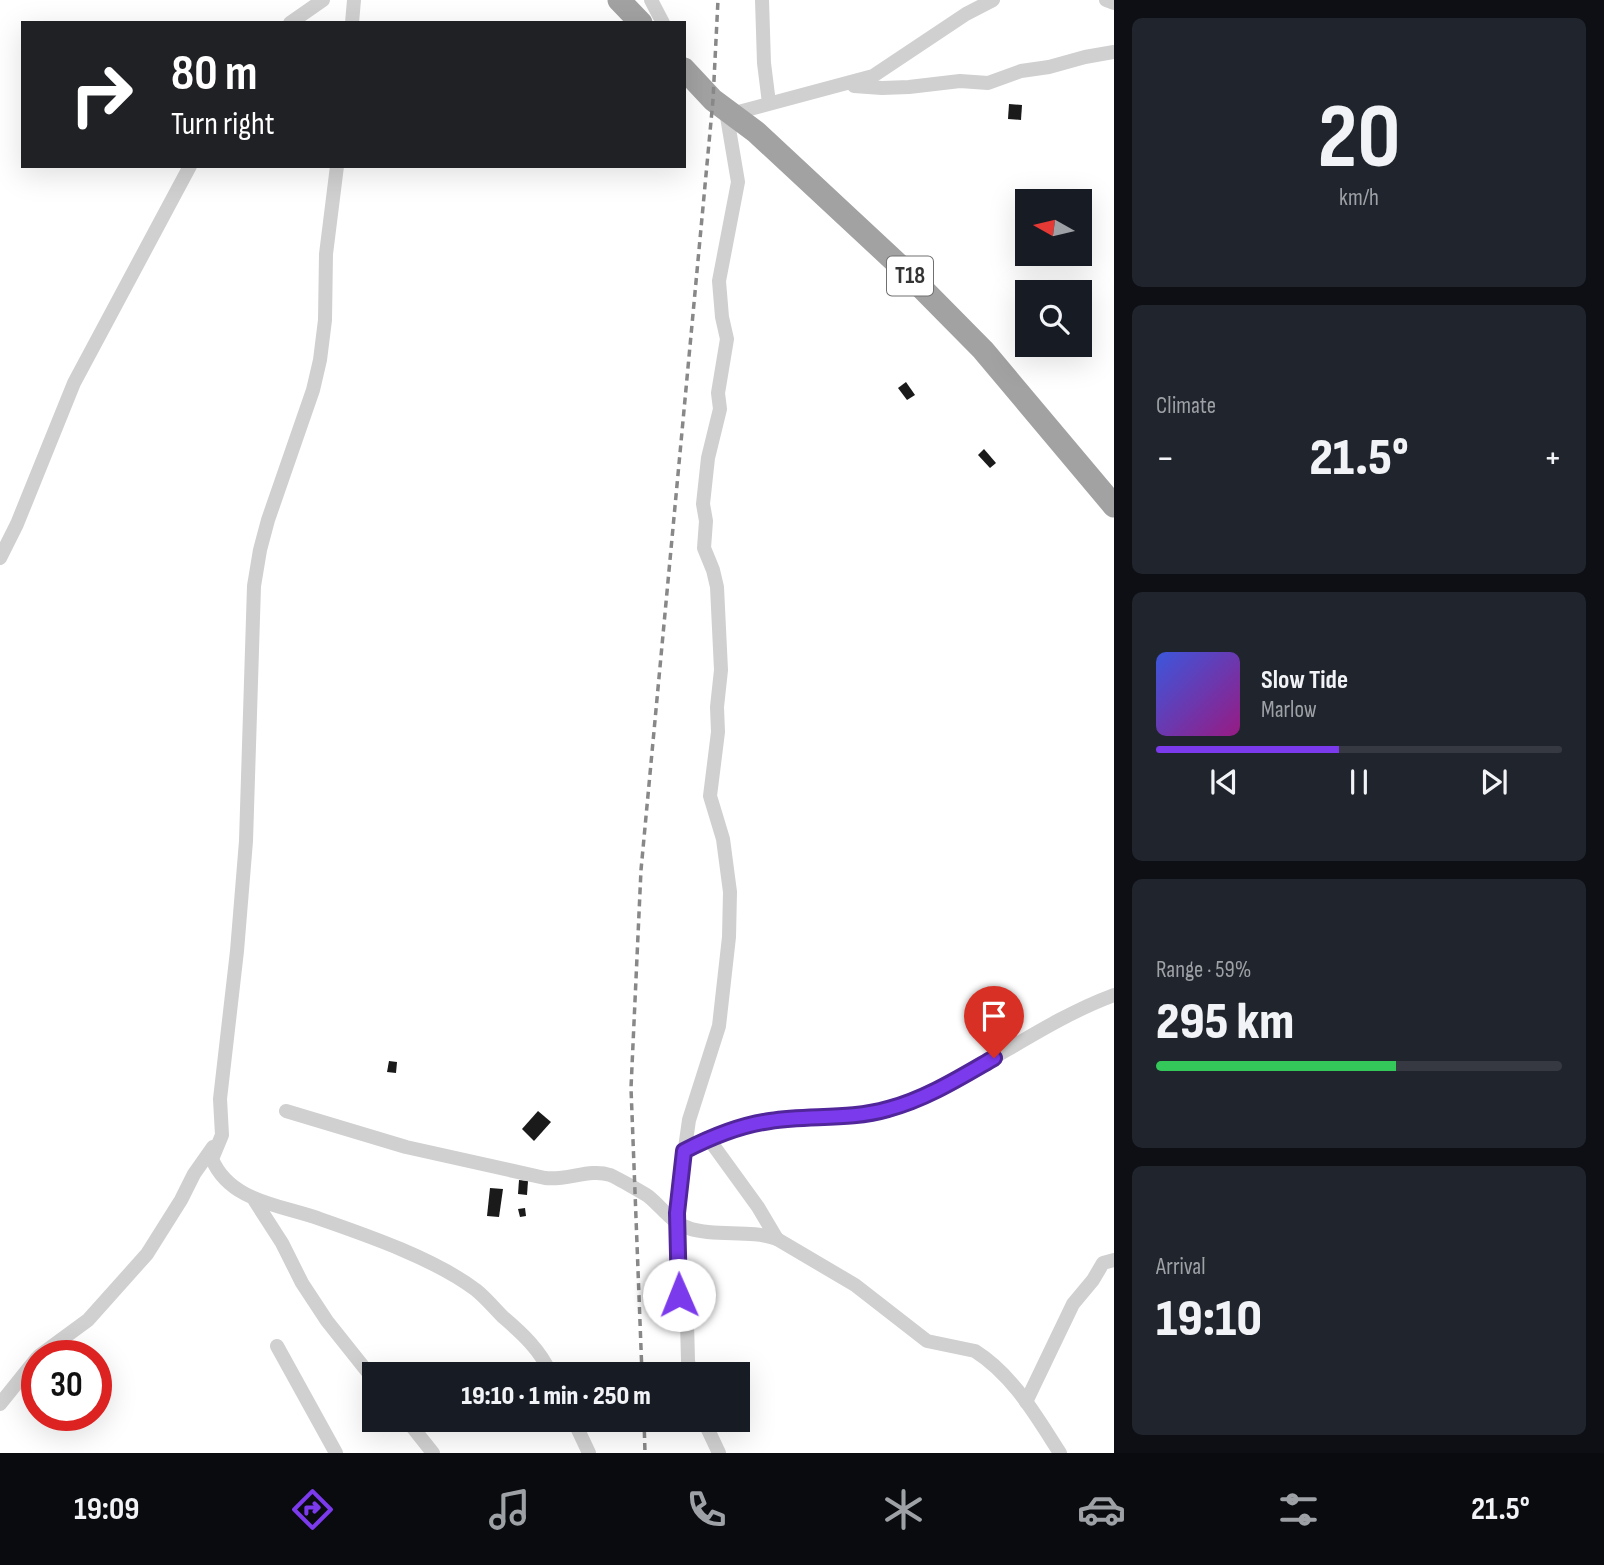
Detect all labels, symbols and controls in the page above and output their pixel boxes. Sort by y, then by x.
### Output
text: 80 m [171,45,258,104]
icon: right [56,49,147,140]
text: 20 [1317,84,1401,193]
text: Turn right [171,105,275,144]
text: km/h [1339,184,1379,212]
north arrow [1015,189,1092,266]
map controls [1015,189,1092,357]
road number: T18 [887,256,933,296]
button: search [1015,280,1092,357]
text: Climate [1156,392,1216,420]
text: 21.5° [1309,427,1409,490]
text: − [1156,436,1175,481]
text: + [1543,436,1562,481]
text: Slow Tide [1261,665,1348,696]
text: Marlow [1261,696,1317,724]
icon: previous [1205,763,1243,801]
icon: pause [1340,763,1378,801]
icon: next [1475,763,1513,801]
text: Range · 59% [1156,956,1251,984]
pin [964,986,1024,1058]
text: 295 km [1156,991,1294,1054]
icon: arrive [975,997,1013,1035]
text: Arrival [1156,1253,1205,1281]
position arrow [642,1258,716,1332]
text: 19:10 [1156,1288,1262,1351]
speed limit sign: 30 [21,1340,112,1431]
text: 19:10 · 1 min · 250 m [461,1381,651,1412]
icon: directions [288,1485,337,1534]
icon: music [485,1485,534,1534]
icon: phone [682,1485,731,1534]
icon: climate [879,1485,928,1534]
icon: car [1077,1485,1126,1534]
icon: filters [1274,1485,1323,1534]
text: 19:09 [74,1490,139,1529]
text: 21.5° [1471,1490,1530,1529]

